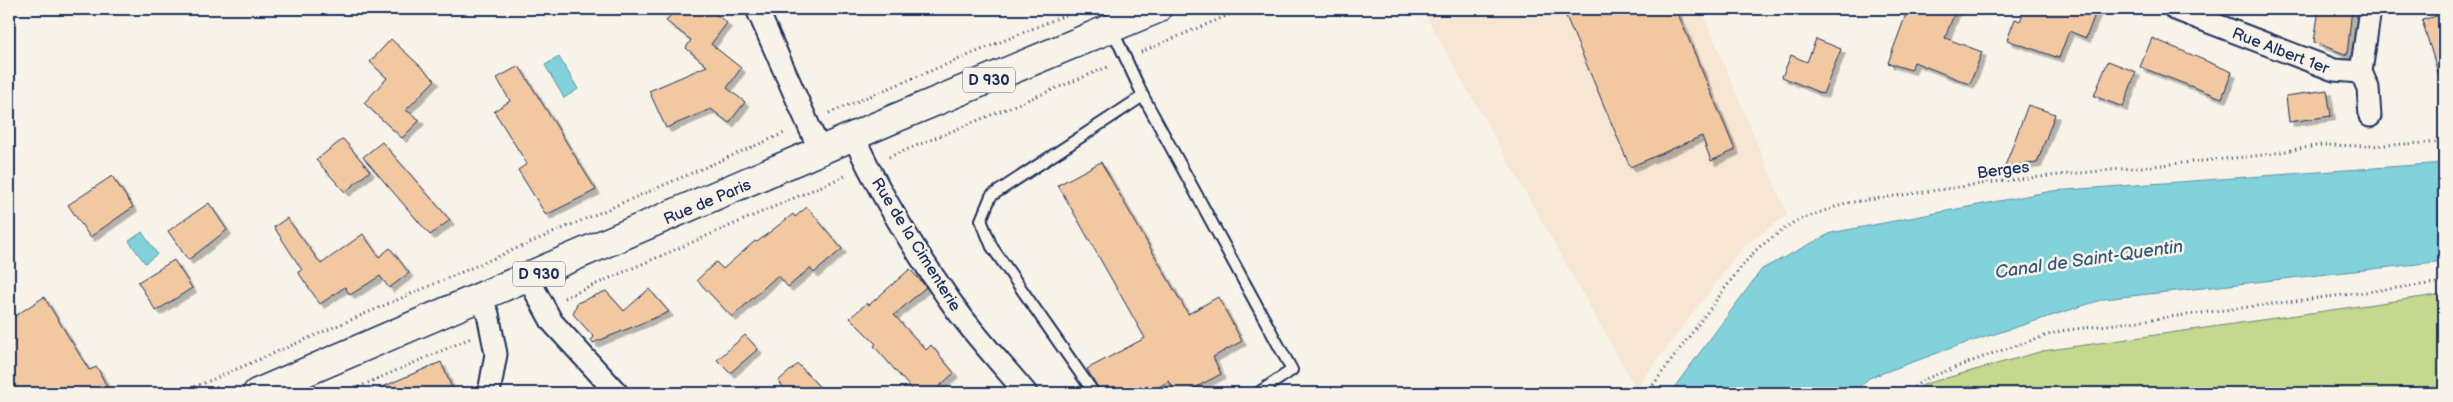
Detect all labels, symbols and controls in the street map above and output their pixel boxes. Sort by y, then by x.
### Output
street label: Rue Albert 1er [2229,24,2332,79]
road number: D 930 [963,68,1015,92]
street label: Berges [1976,158,2031,183]
street label: Rue de Paris [661,175,754,229]
street label: Rue de la Cimenterie [867,175,965,315]
water label: Canal de Saint-Quentin [1994,236,2184,283]
road number: D 930 [513,262,565,286]

